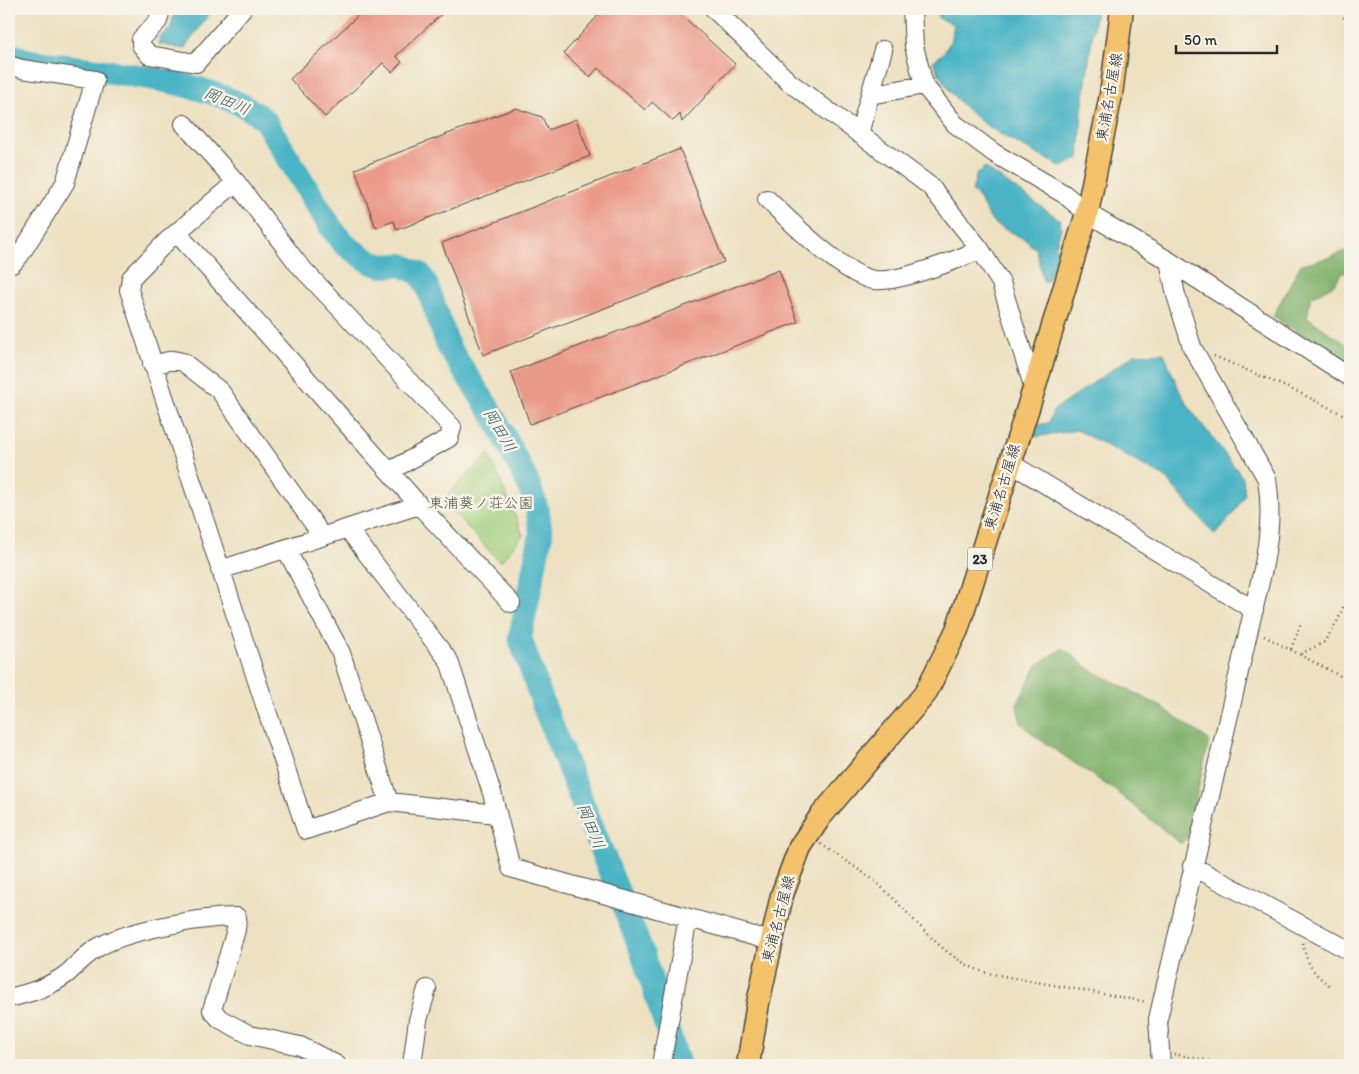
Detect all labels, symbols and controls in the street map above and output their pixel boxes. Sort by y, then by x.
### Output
scale bar [1176,22,1278,54]
text: 50 m [1184,31,1217,49]
street label: 東浦名古屋線 [1092,51,1126,143]
water label: 岡田川 [201,83,253,119]
water label: 岡田川 [480,404,520,456]
street label: 東浦名古屋線 [980,441,1024,533]
park label: 東浦葵ノ荘公園 [428,494,534,512]
road number: 23 [968,548,992,570]
water label: 岡田川 [573,800,609,852]
street label: 東浦名古屋線 [758,873,798,965]

